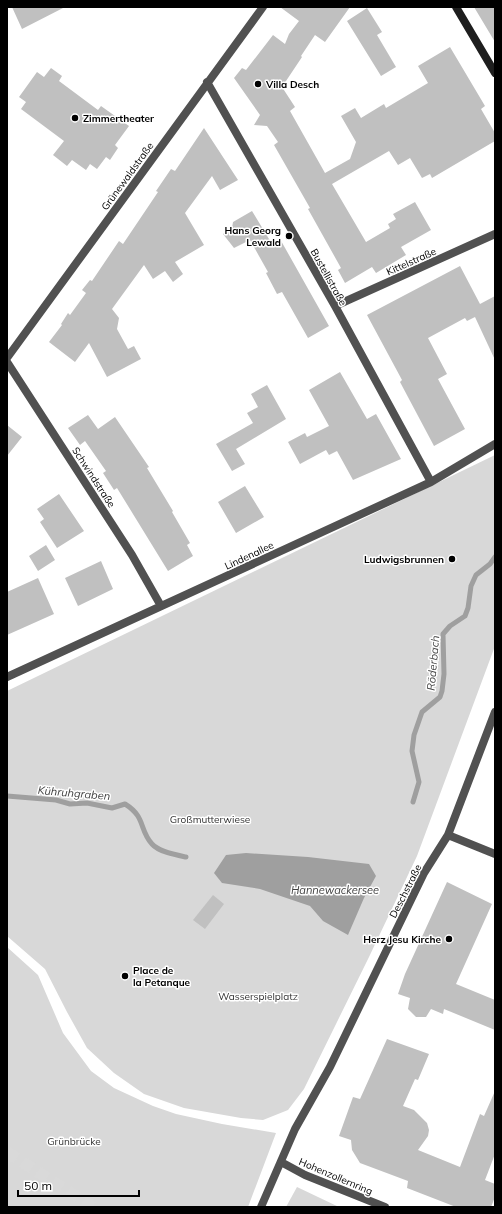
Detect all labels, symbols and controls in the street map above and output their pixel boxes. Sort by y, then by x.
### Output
place label: Villa Desch [265,78,319,91]
marker: Villa Desch [253,79,263,89]
place label: Zimmertheater [83,112,154,125]
marker: Zimmertheater [70,113,80,123]
street label: Grünewaldstraße [98,140,156,213]
place label: Hans Georg Lewald [224,224,281,249]
marker: Hans Georg Lewald [284,231,294,241]
street label: Kittelstraße [384,245,438,278]
street label: Bustellistraße [308,246,350,308]
street label: Schwindstraße [69,445,118,510]
street label: Lindenallee [223,538,276,572]
place label: Ludwigsbrunnen [364,553,444,566]
marker: Ludwigsbrunnen [447,554,457,564]
water label: Röderbach [424,635,442,691]
water label: Kühruhgraben [37,783,111,803]
park label: Großmutterwiese [170,813,250,826]
street label: Deschstraße [386,862,425,920]
water label: Hannewackersee [291,883,379,897]
place label: Herz Jesu Kirche [363,933,442,946]
marker: Herz Jesu Kirche [444,934,454,944]
place label: Place de la Petanque [133,964,191,989]
marker: Place de la Petanque [120,971,130,981]
park label: Wasserspielplatz [218,990,298,1003]
park label: Grünbrücke [47,1135,101,1148]
street label: Hohenzollernring [297,1155,375,1198]
scale bar [18,1172,139,1198]
text: 50 m [24,1178,52,1193]

